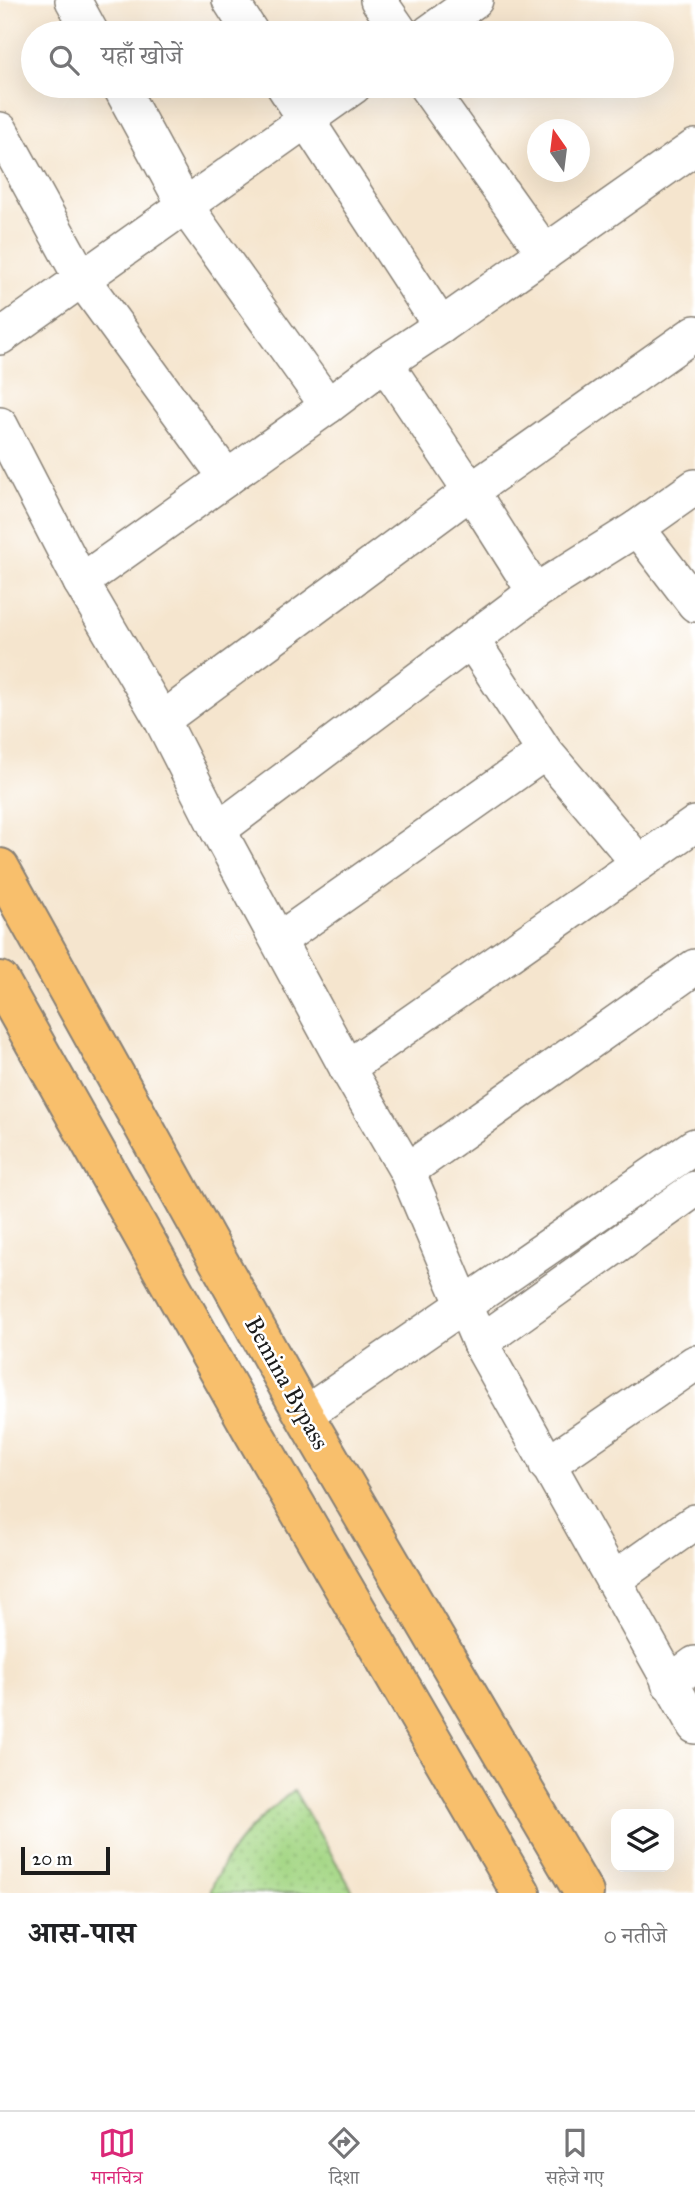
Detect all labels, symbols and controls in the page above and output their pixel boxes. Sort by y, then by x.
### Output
search box [21,21,674,98]
text: यहाँ खोजें [101,39,183,71]
icon: search [45,41,83,79]
north arrow [527,119,590,182]
street label: Bemina Bypass [238,1311,336,1455]
map controls [611,1809,674,1872]
button: layers [611,1809,674,1872]
scale bar [21,1844,110,1876]
text: 20 m [32,1847,73,1870]
text: आस-पास [28,1915,136,1951]
text: 0 नतीजे [603,1921,667,1949]
tab: मानचित्र [91,2124,143,2196]
tab: दिशा [325,2124,363,2196]
tab: सहेजे गए [546,2124,604,2196]

